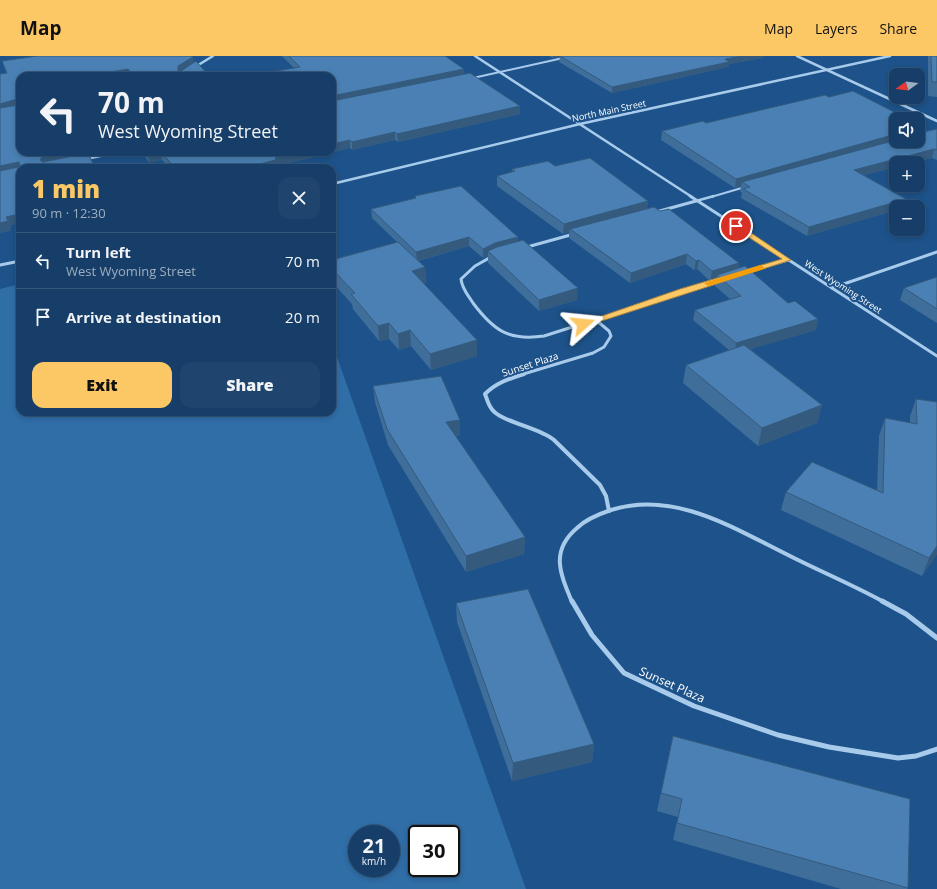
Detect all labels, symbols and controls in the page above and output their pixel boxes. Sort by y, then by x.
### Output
text: Map [20,15,61,41]
text: Map [764,19,793,38]
text: Layers [815,19,857,38]
text: Share [879,19,917,38]
north arrow [889,68,925,104]
map controls [889,68,925,236]
text: 70 m [98,83,165,121]
icon: left [32,88,84,140]
street label: North Main Street [571,96,647,125]
button: sound [889,112,925,148]
text: West Wyoming Street [98,119,278,143]
button: + [889,156,925,192]
text: 1 min [32,172,100,205]
button: close [278,177,320,219]
button: − [889,200,925,236]
text: 90 m · 12:30 [32,204,106,222]
pin [719,209,753,243]
icon: arrive [725,215,747,237]
text: Turn left [66,242,131,262]
icon: left [32,250,54,272]
text: 70 m [285,251,320,271]
street label: West Wyoming Street [802,257,885,317]
text: West Wyoming Street [66,262,196,280]
position arrow [562,303,604,345]
icon: arrive [32,306,54,328]
text: Arrive at destination [66,307,221,327]
text: 20 m [285,307,320,327]
street label: Sunset Plaza [500,348,560,380]
button: Exit [32,362,172,408]
button: Share [180,362,320,408]
street label: Sunset Plaza [637,662,708,707]
speed limit sign: 30 [408,825,460,877]
text: 21 [363,832,385,859]
text: km/h [362,854,386,868]

